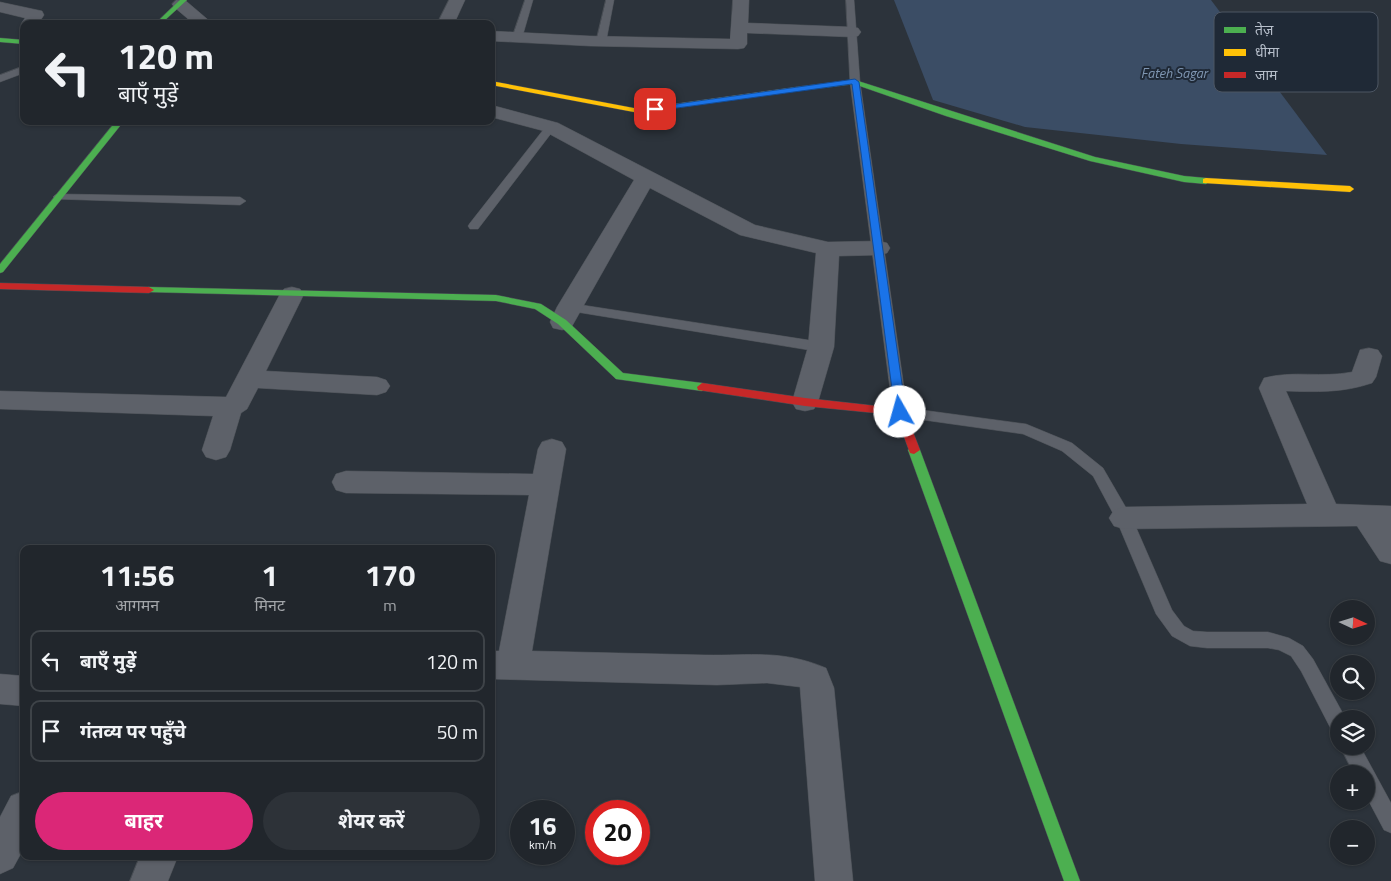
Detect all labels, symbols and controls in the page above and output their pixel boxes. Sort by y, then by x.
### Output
legend [1214,12,1378,92]
text: तेज़ [1255,19,1274,40]
text: 120 m [118,29,214,83]
icon: left [35,40,100,105]
text: धीमा [1255,41,1280,62]
water label: Fateh Sagar [1141,62,1209,83]
text: जाम [1255,64,1278,85]
text: बाएँ मुड़ें [118,77,178,111]
pin [634,88,676,130]
icon: arrive [641,95,669,123]
position arrow [873,385,925,437]
text: 11:56 [100,552,175,598]
text: 1 [261,552,278,598]
text: 170 [365,552,415,598]
text: आगमन [115,593,159,617]
text: मिनट [254,593,285,617]
text: m [383,593,397,617]
north arrow [1330,600,1375,645]
map controls [1330,600,1375,865]
text: बाएँ मुड़ें [80,646,136,675]
icon: left [37,647,65,675]
text: 120 m [426,647,478,676]
button: search [1330,655,1375,700]
button: layers [1330,710,1375,755]
text: गंतव्य पर पहुँचे [80,716,186,745]
icon: arrive [37,717,65,745]
text: 50 m [437,717,478,746]
button: + [1330,765,1375,810]
button: बाहर [35,792,253,850]
button: शेयर करें [263,792,480,850]
speed limit sign: 20 [585,800,650,865]
text: 16 [528,807,557,845]
button: − [1330,820,1375,865]
text: km/h [529,835,556,854]

